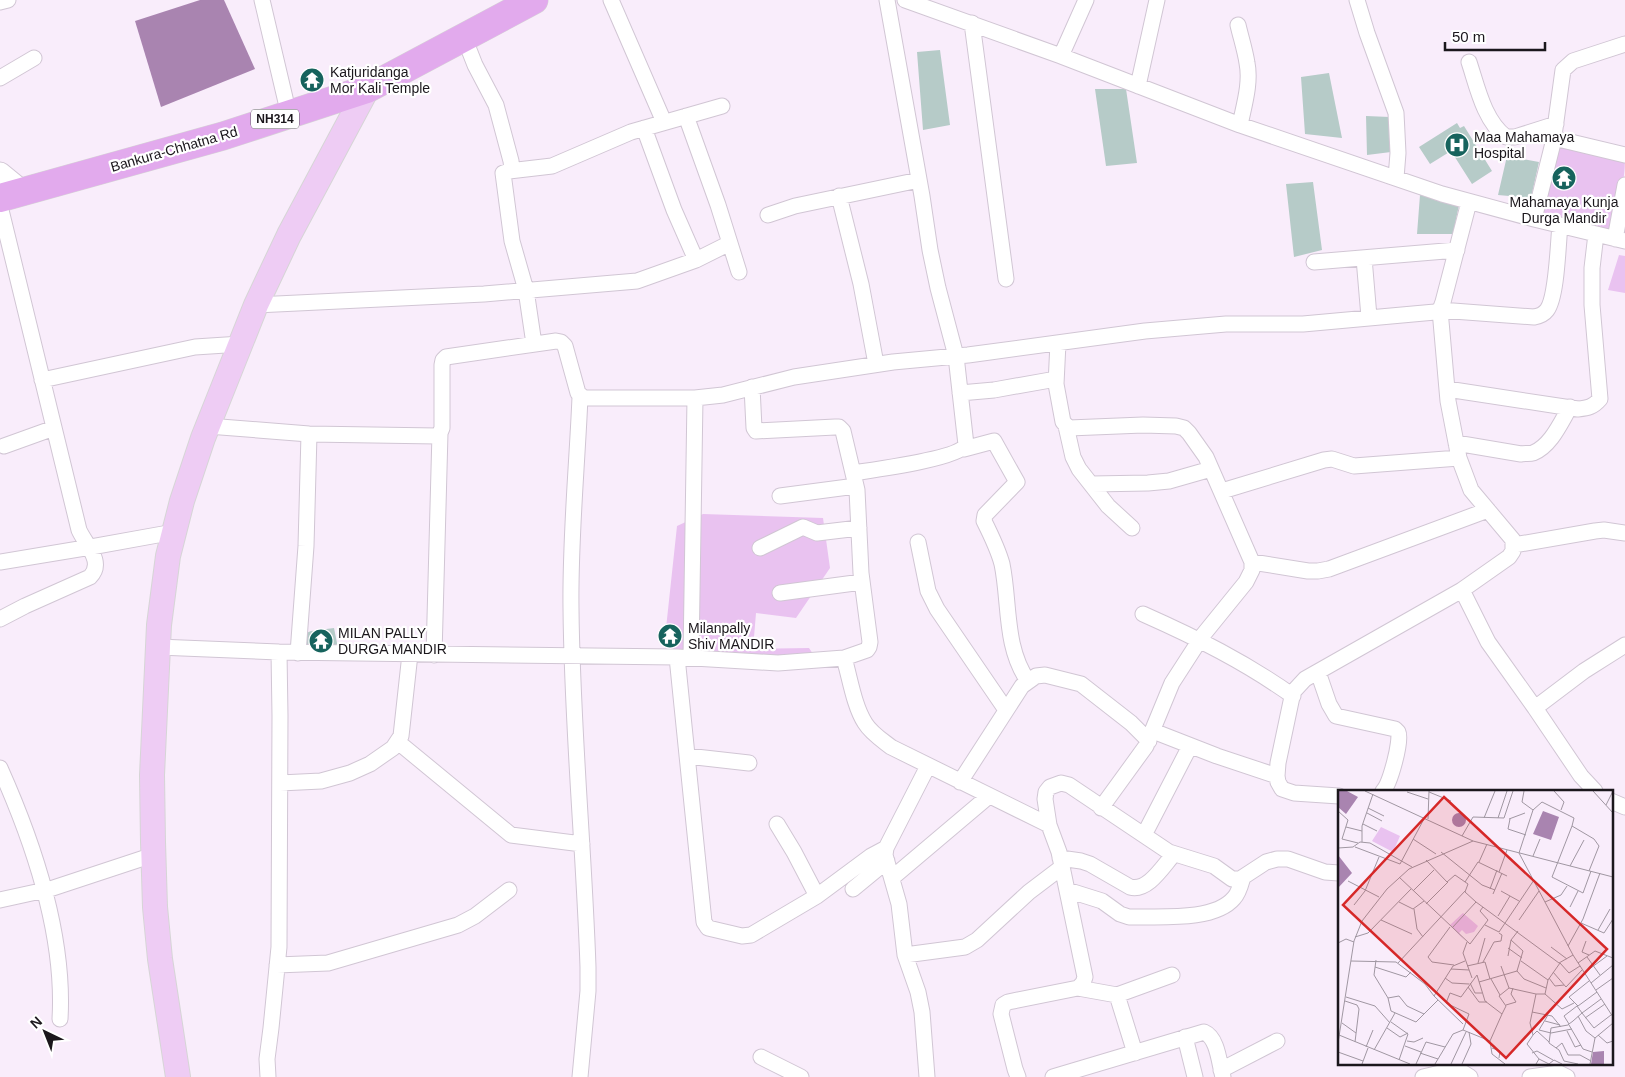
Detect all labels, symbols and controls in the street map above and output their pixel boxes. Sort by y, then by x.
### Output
scale bar [1445,20,1545,52]
text: 50 m [1452,28,1485,45]
place label: Katjuridanga Mor Kali Temple [330,64,430,96]
temple icon: Katjuridanga Mor Kali Temple [299,67,325,93]
road number: NH314 [251,110,299,128]
street label: Bankura-Chhatna Rd [109,123,239,175]
place label: Maa Mahamaya Hospital [1474,129,1575,161]
hospital icon: Maa Mahamaya Hospital [1444,132,1470,158]
temple icon: Mahamaya Kunja Durga Mandir [1551,165,1577,191]
place label: Mahamaya Kunja Durga Mandir [1510,194,1619,226]
place label: Milanpally Shiv MANDIR [688,620,774,652]
temple icon: Milanpally Shiv MANDIR [657,623,683,649]
place label: MILAN PALLY DURGA MANDIR [338,625,447,657]
temple icon: MILAN PALLY DURGA MANDIR [308,628,334,654]
inset map [1338,790,1612,1064]
north arrow [20,1007,70,1057]
text: N [27,1013,45,1032]

